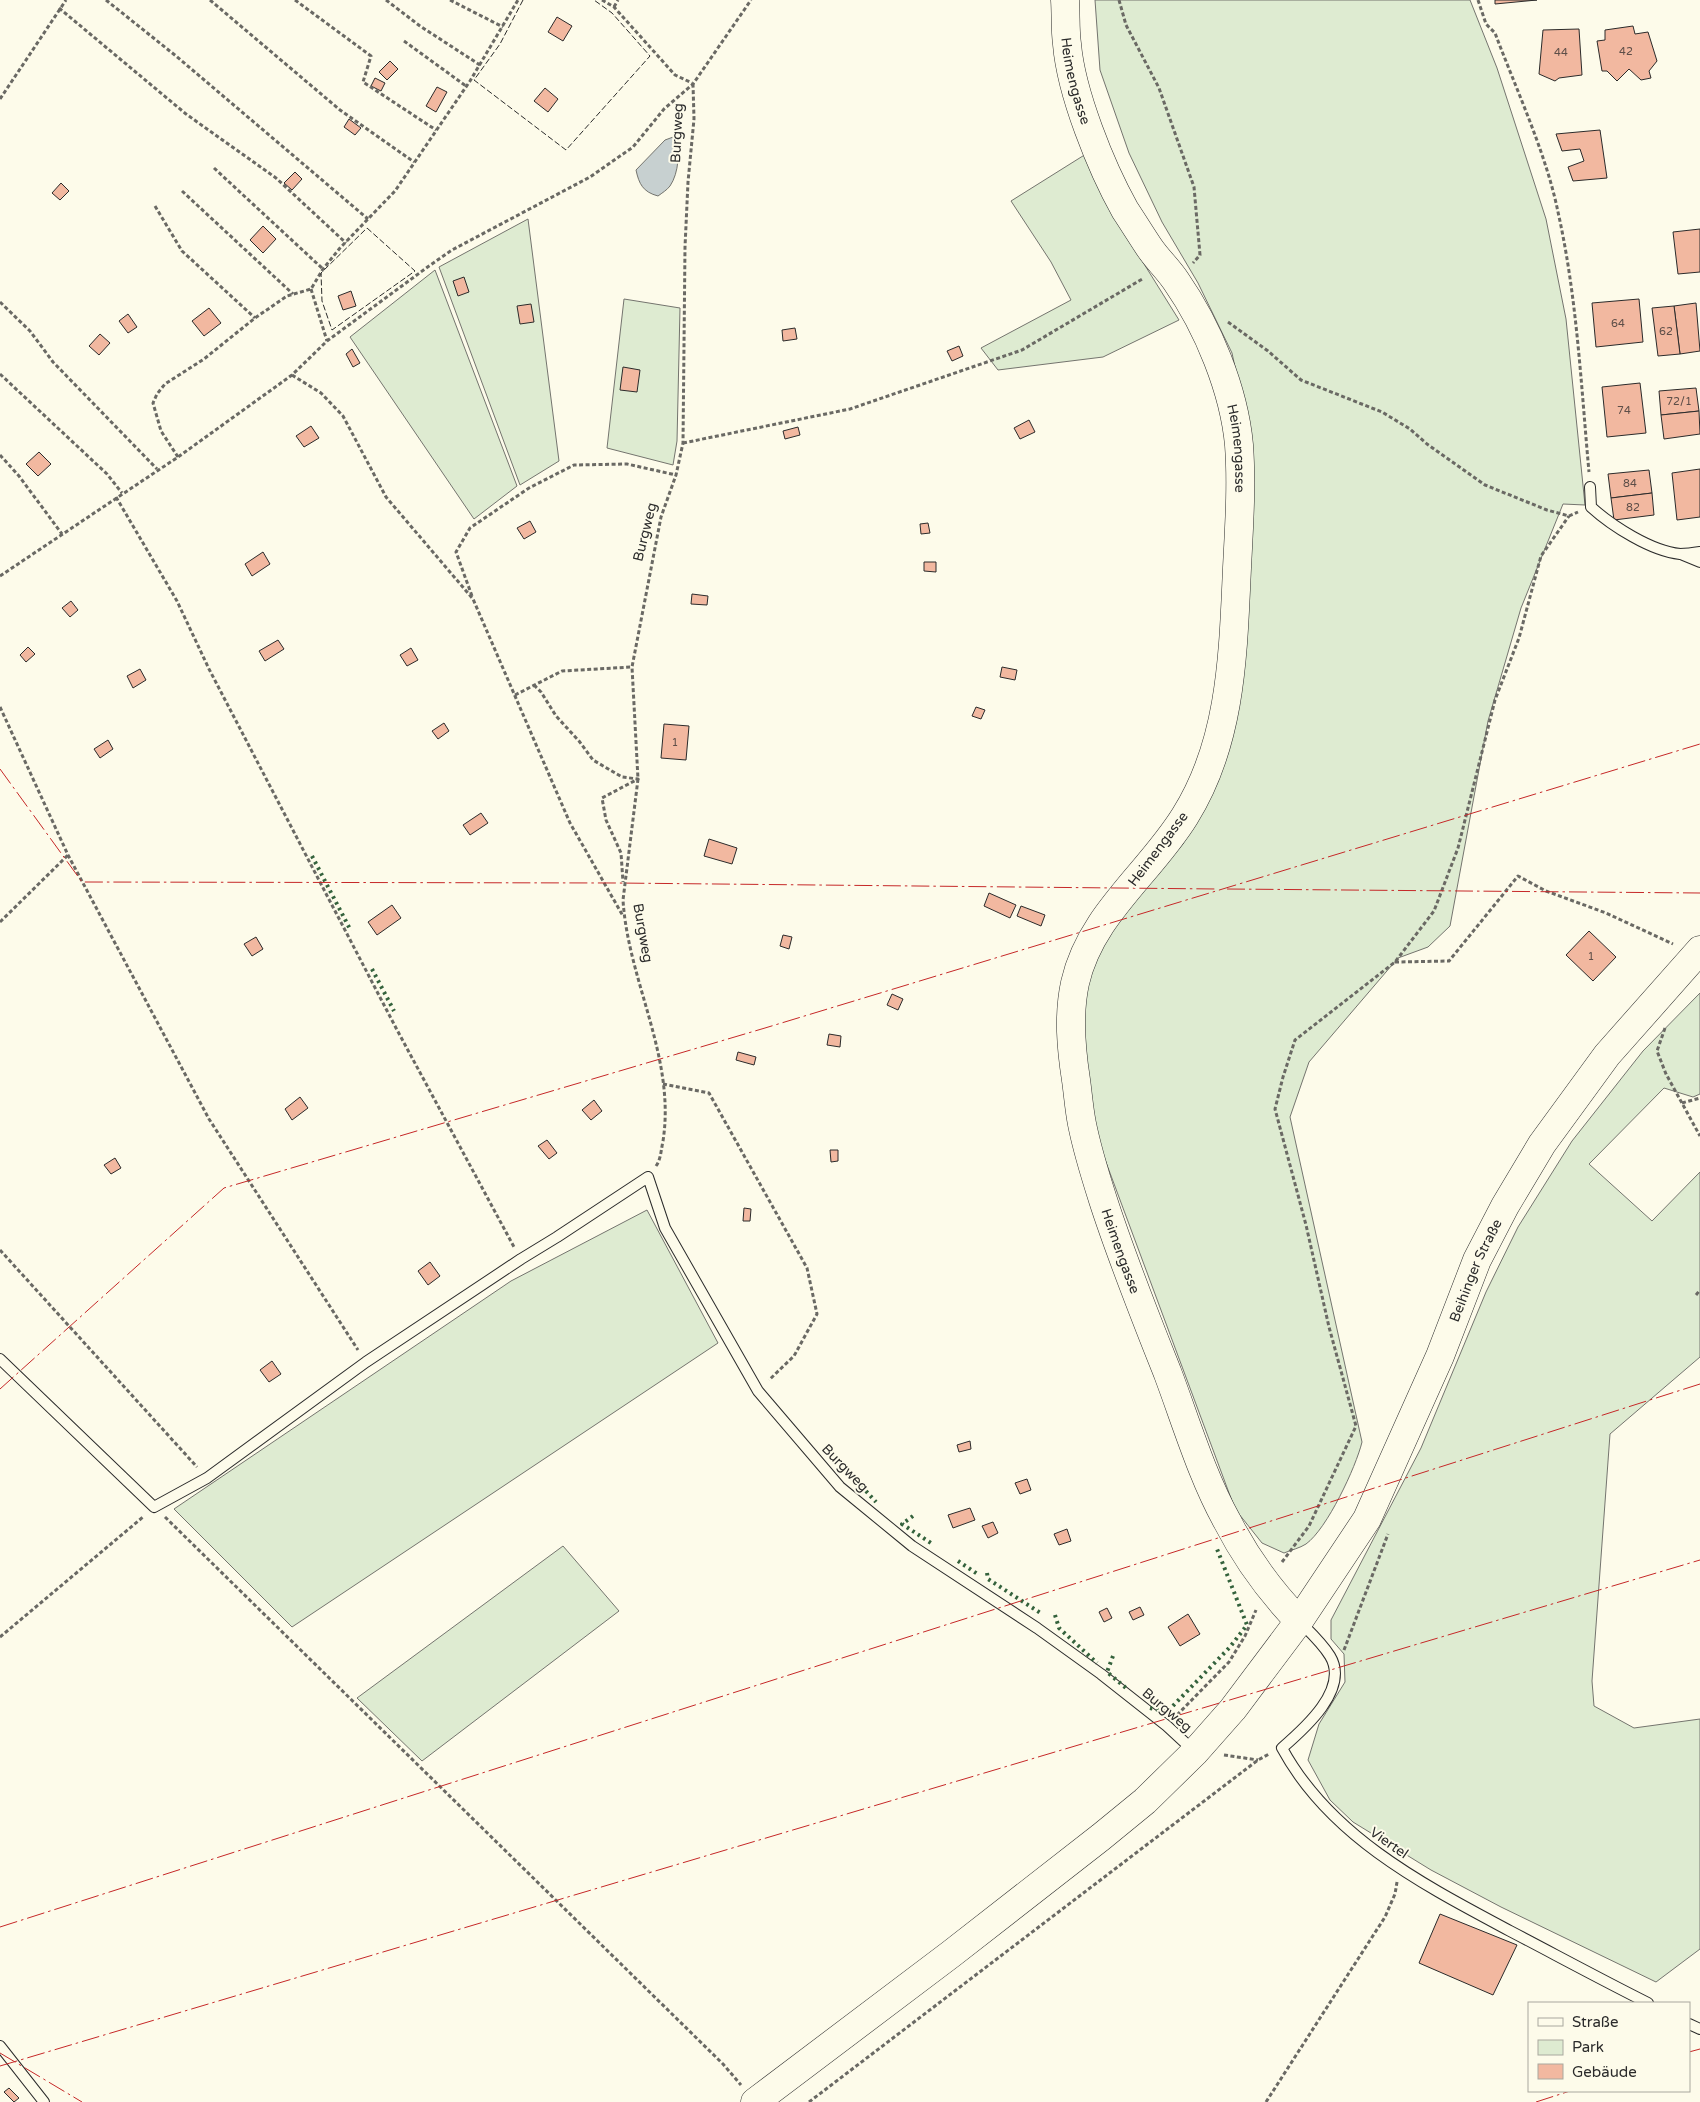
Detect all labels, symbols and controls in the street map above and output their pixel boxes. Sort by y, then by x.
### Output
street label: Heimengasse [1058,36,1095,127]
house number: 42 [1619,45,1633,58]
house number: 44 [1554,46,1568,59]
street label: Burgweg [667,103,687,163]
house number: 64 [1611,317,1625,330]
house number: 62 [1659,325,1673,338]
house number: 72/1 [1666,395,1692,408]
street label: Heimengasse [1224,402,1249,493]
house number: 74 [1617,404,1631,417]
house number: 84 [1623,477,1637,490]
street label: Burgweg [630,501,660,563]
house number: 82 [1626,501,1640,514]
house number: 1 [672,736,678,749]
street label: Heimengasse [1124,808,1192,890]
street label: Burgweg [629,902,657,964]
house number: 1 [1588,950,1594,963]
street label: Heimengasse [1098,1206,1144,1296]
street label: Beihinger Straße [1445,1216,1505,1324]
street label: Burgweg [818,1441,872,1495]
street label: Burgweg [1139,1684,1195,1736]
street label: Viertel [1367,1824,1411,1862]
legend [1528,2002,1690,2092]
text: Straße [1572,2013,1618,2031]
text: Park [1572,2038,1604,2056]
text: Gebäude [1572,2063,1637,2081]

